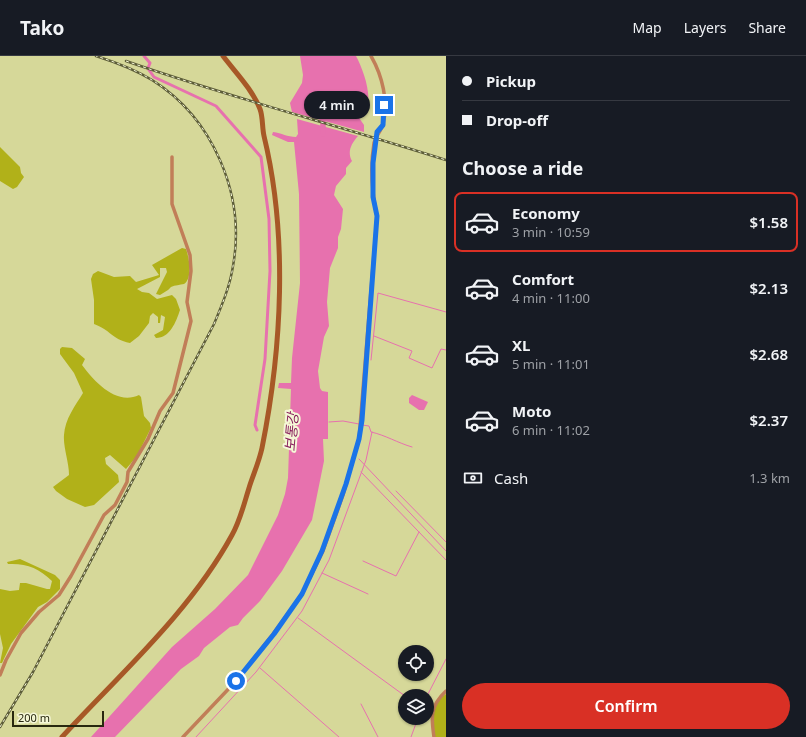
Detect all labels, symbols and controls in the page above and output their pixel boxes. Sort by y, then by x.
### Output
text: Tako [20,15,64,41]
text: Map [633,18,662,37]
text: Layers [684,18,726,37]
text: Share [748,18,786,37]
text: Pickup [486,71,536,91]
callout: 4 min [304,91,370,119]
text: 4 min [319,96,355,114]
route end [375,96,393,114]
text: Drop-off [486,110,548,130]
text: Choose a ride [462,156,583,180]
text: Economy [512,203,580,223]
icon: car [464,204,500,240]
text: $1.58 [750,212,788,232]
text: 3 min · 10:59 [512,223,590,241]
text: Comfort [512,269,574,289]
icon: car [464,270,500,306]
text: $2.13 [750,278,788,298]
text: 4 min · 11:00 [512,289,590,307]
text: XL [512,335,530,355]
icon: car [464,336,500,372]
text: $2.68 [750,344,788,364]
text: 5 min · 11:01 [512,355,590,373]
text: Moto [512,401,551,421]
icon: car [464,402,500,438]
water label: 보통강 [280,410,302,452]
text: $2.37 [750,410,788,430]
text: 6 min · 11:02 [512,421,590,439]
icon: cash [462,467,484,489]
text: Cash [494,468,528,488]
text: 1.3 km [749,469,790,487]
map controls [398,645,434,725]
button: locate [398,645,434,681]
route start [227,672,245,690]
button: Confirm [462,683,790,729]
button: layers [398,689,434,725]
scale bar [12,709,104,728]
text: 200 m [18,710,50,725]

